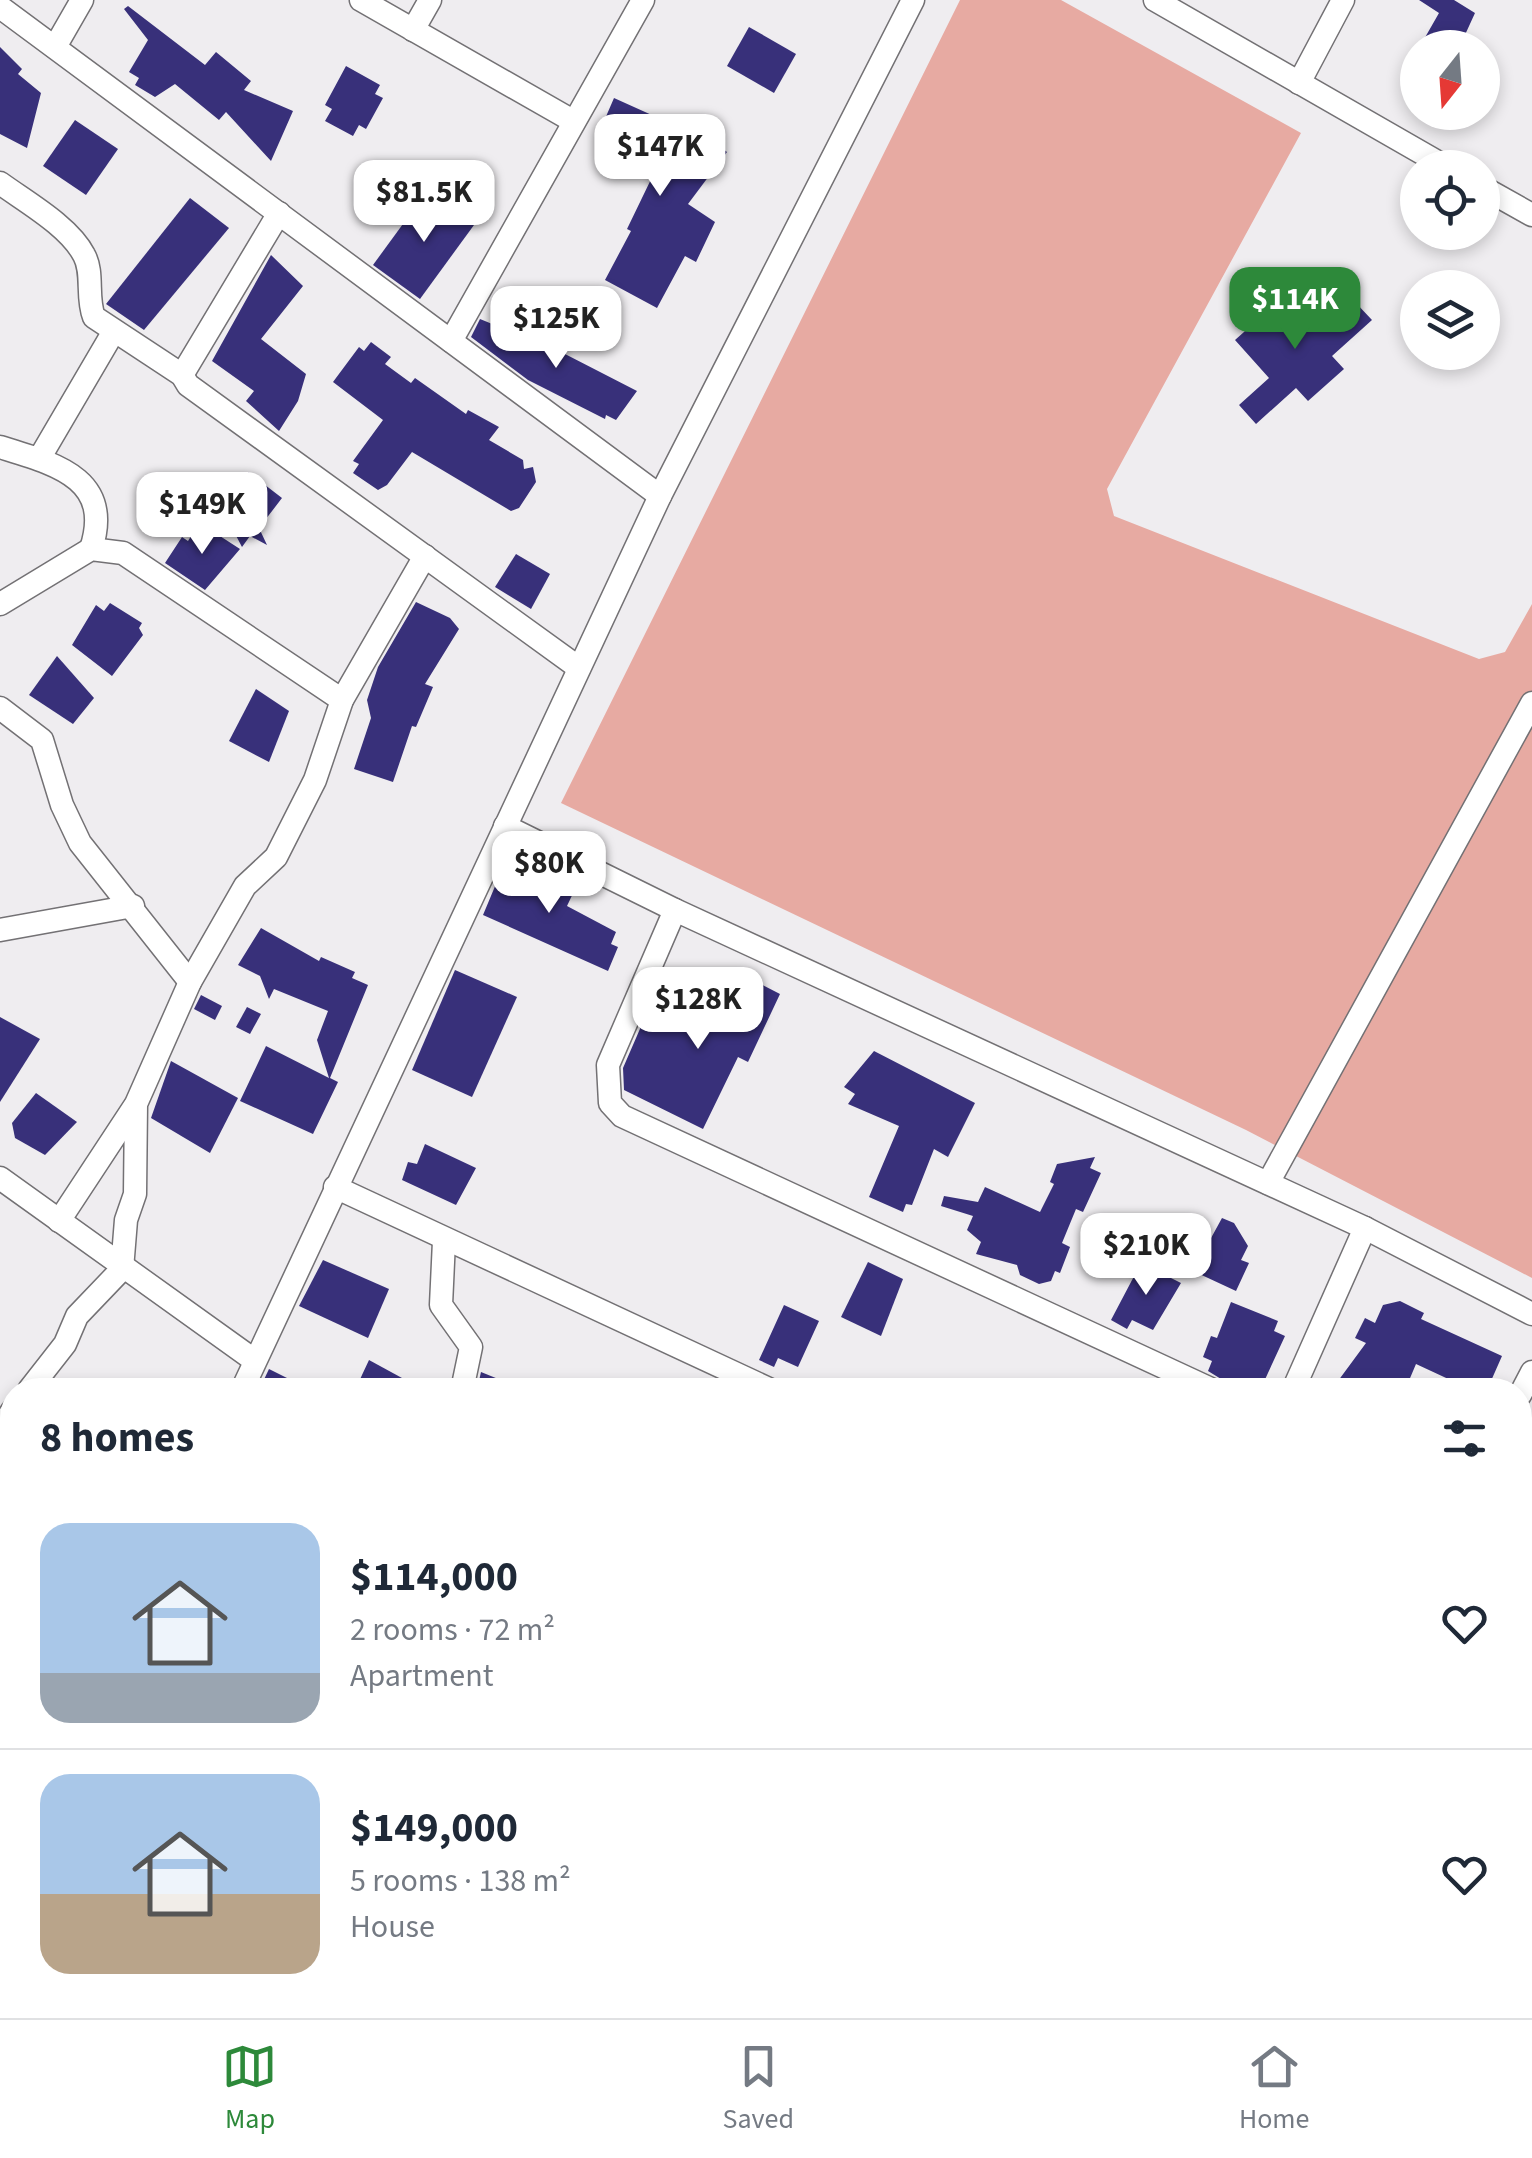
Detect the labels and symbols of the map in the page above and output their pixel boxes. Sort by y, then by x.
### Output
north arrow [1400,30,1500,130]
pin: $147K [590,114,730,199]
pin: $81.5K [343,160,505,245]
pin: $114K [1225,267,1365,352]
pin: $125K [486,286,626,371]
pin: $149K [132,472,272,557]
pin: $80K [490,831,608,916]
pin: $128K [628,967,768,1052]
pin: $210K [1076,1213,1216,1298]

